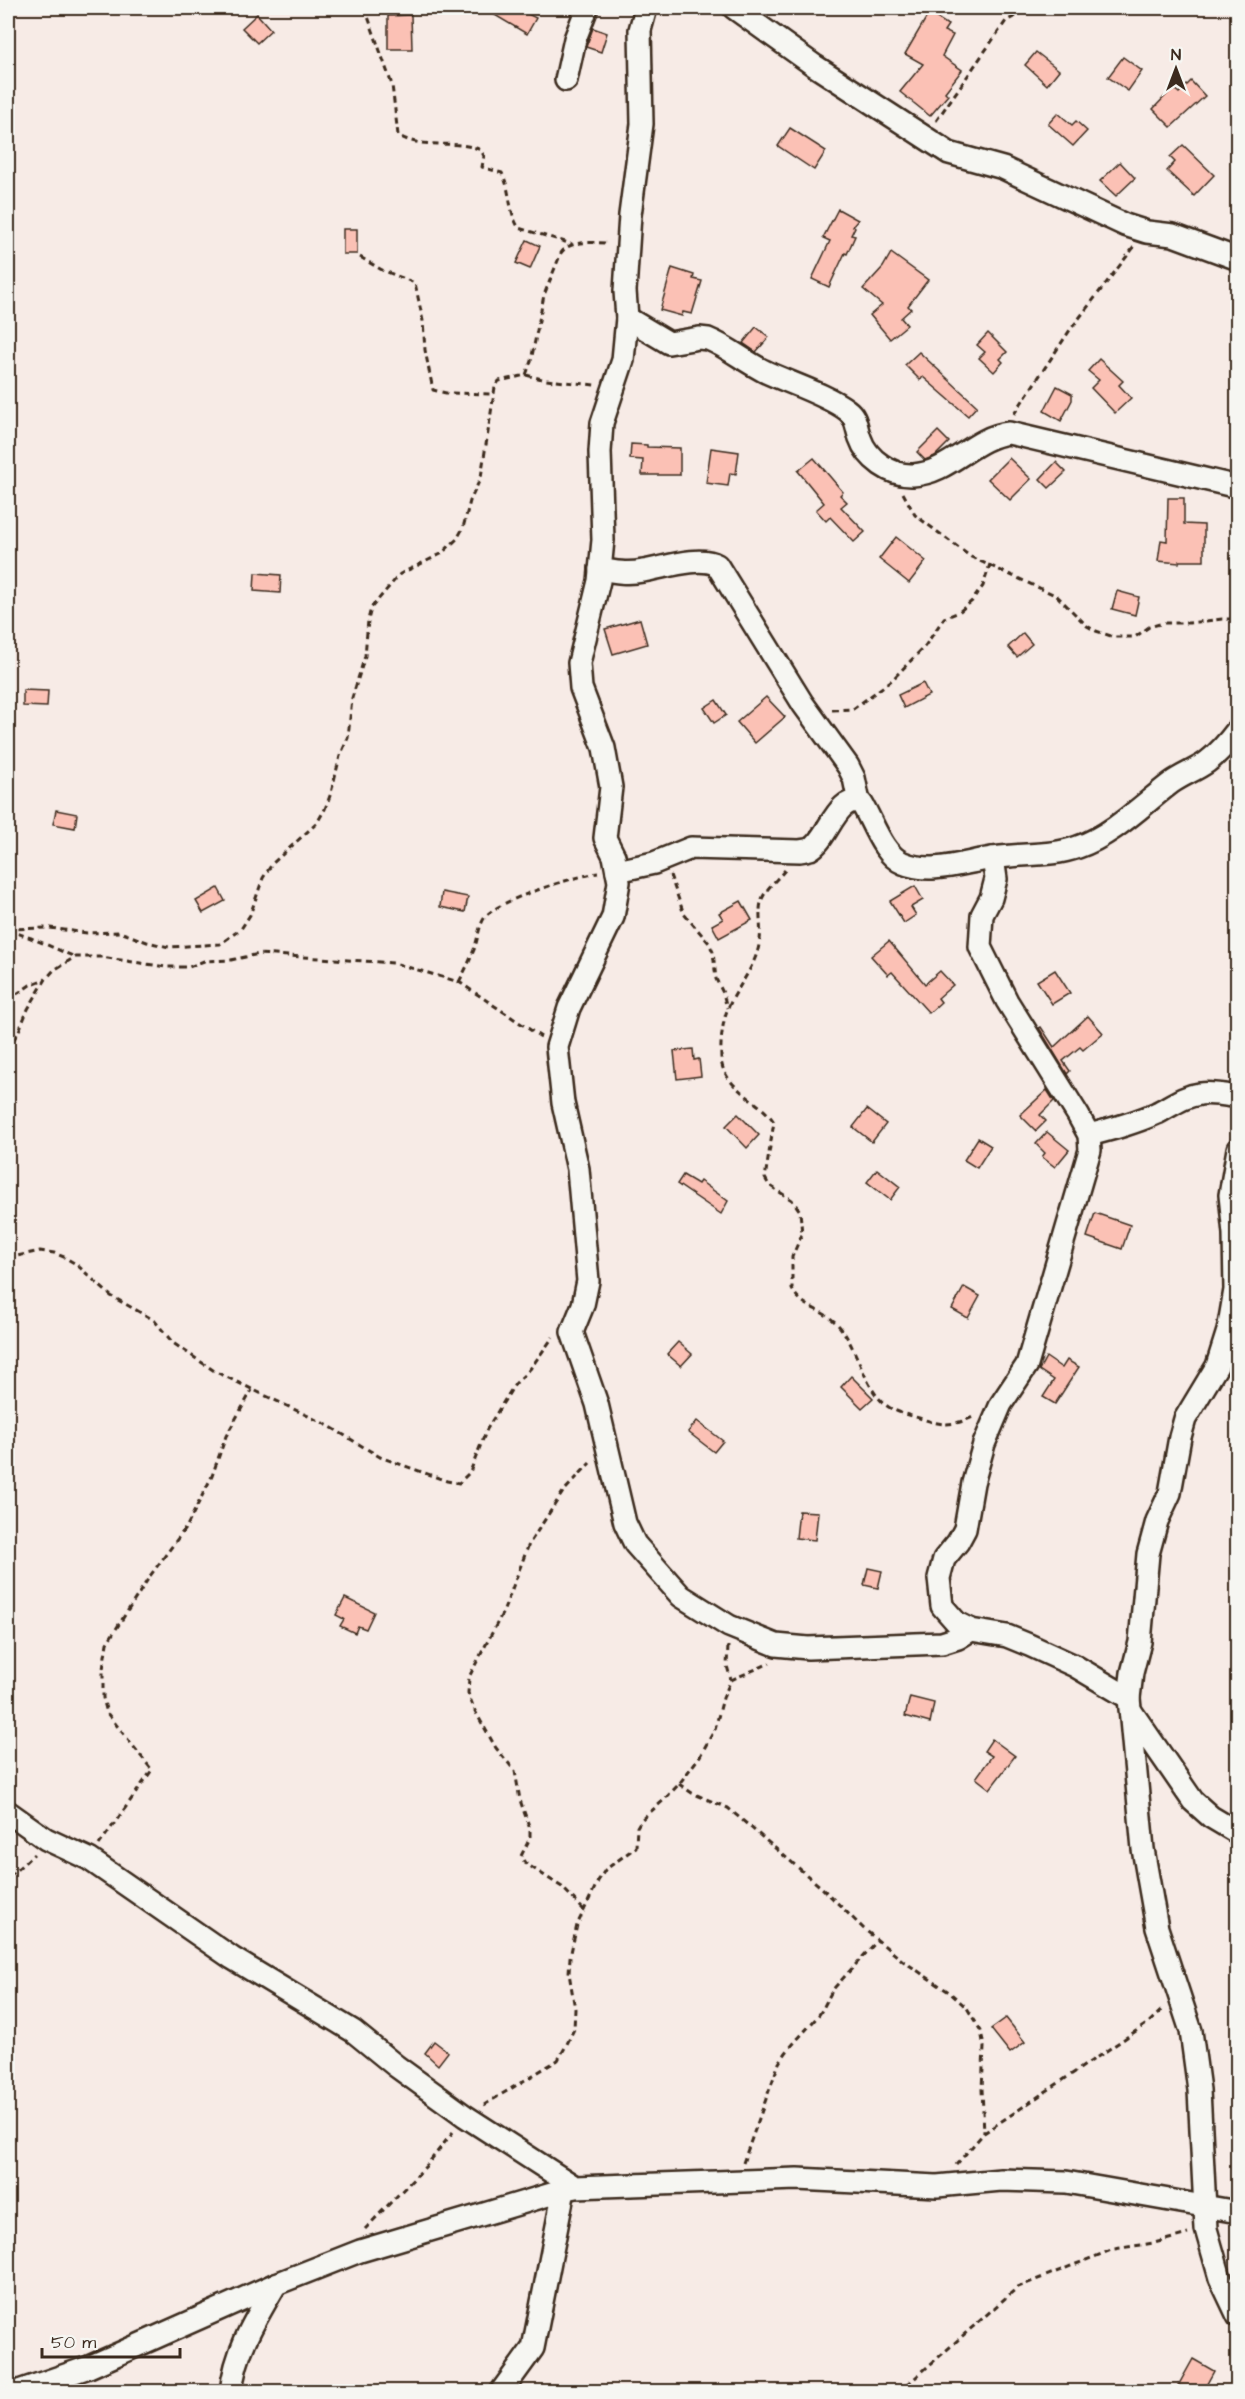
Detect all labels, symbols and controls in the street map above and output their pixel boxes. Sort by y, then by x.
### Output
north arrow [1146,39,1206,99]
text: N [1171,44,1181,66]
scale bar [42,2321,180,2359]
text: 50 m [51,2330,96,2355]

